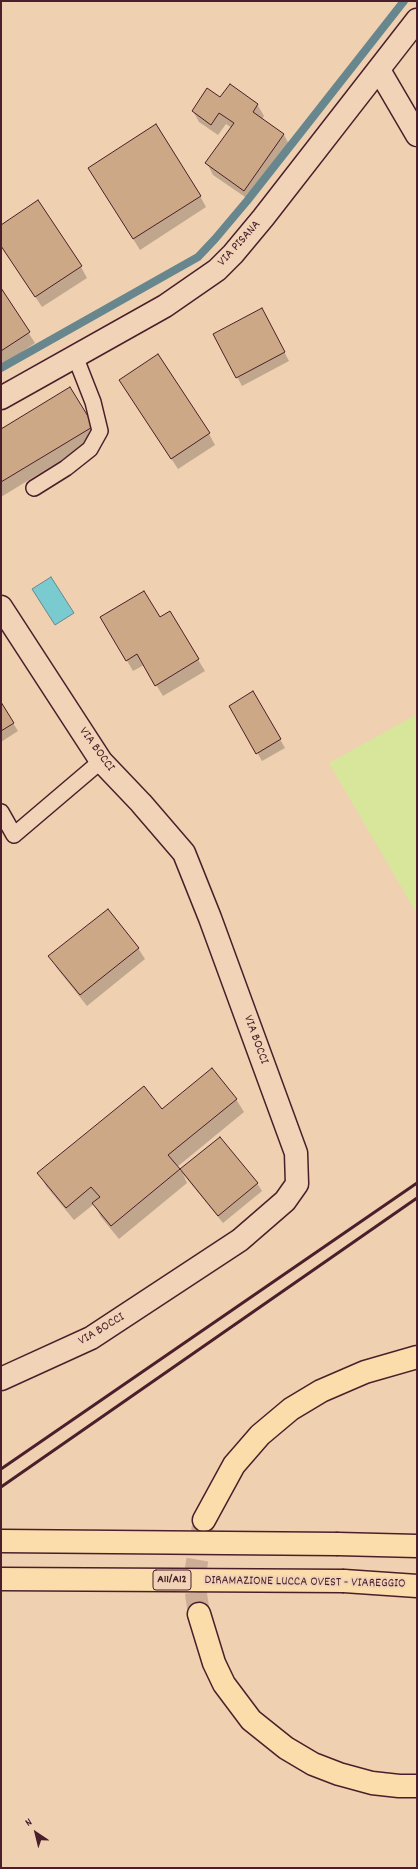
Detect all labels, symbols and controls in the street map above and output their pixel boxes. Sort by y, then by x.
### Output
street label: VIA PISANA [215,218,265,270]
street label: VIA BOCCI [75,725,117,775]
street label: VIA BOCCI [239,1013,271,1067]
street label: VIA BOCCI [76,1310,128,1350]
road number: A11/A12 [153,1570,191,1590]
street label: DIRAMAZIONE LUCCA OVEST - VIAREGGIO [204,1573,406,1593]
north arrow [16,1813,56,1853]
text: N [22,1815,36,1831]

